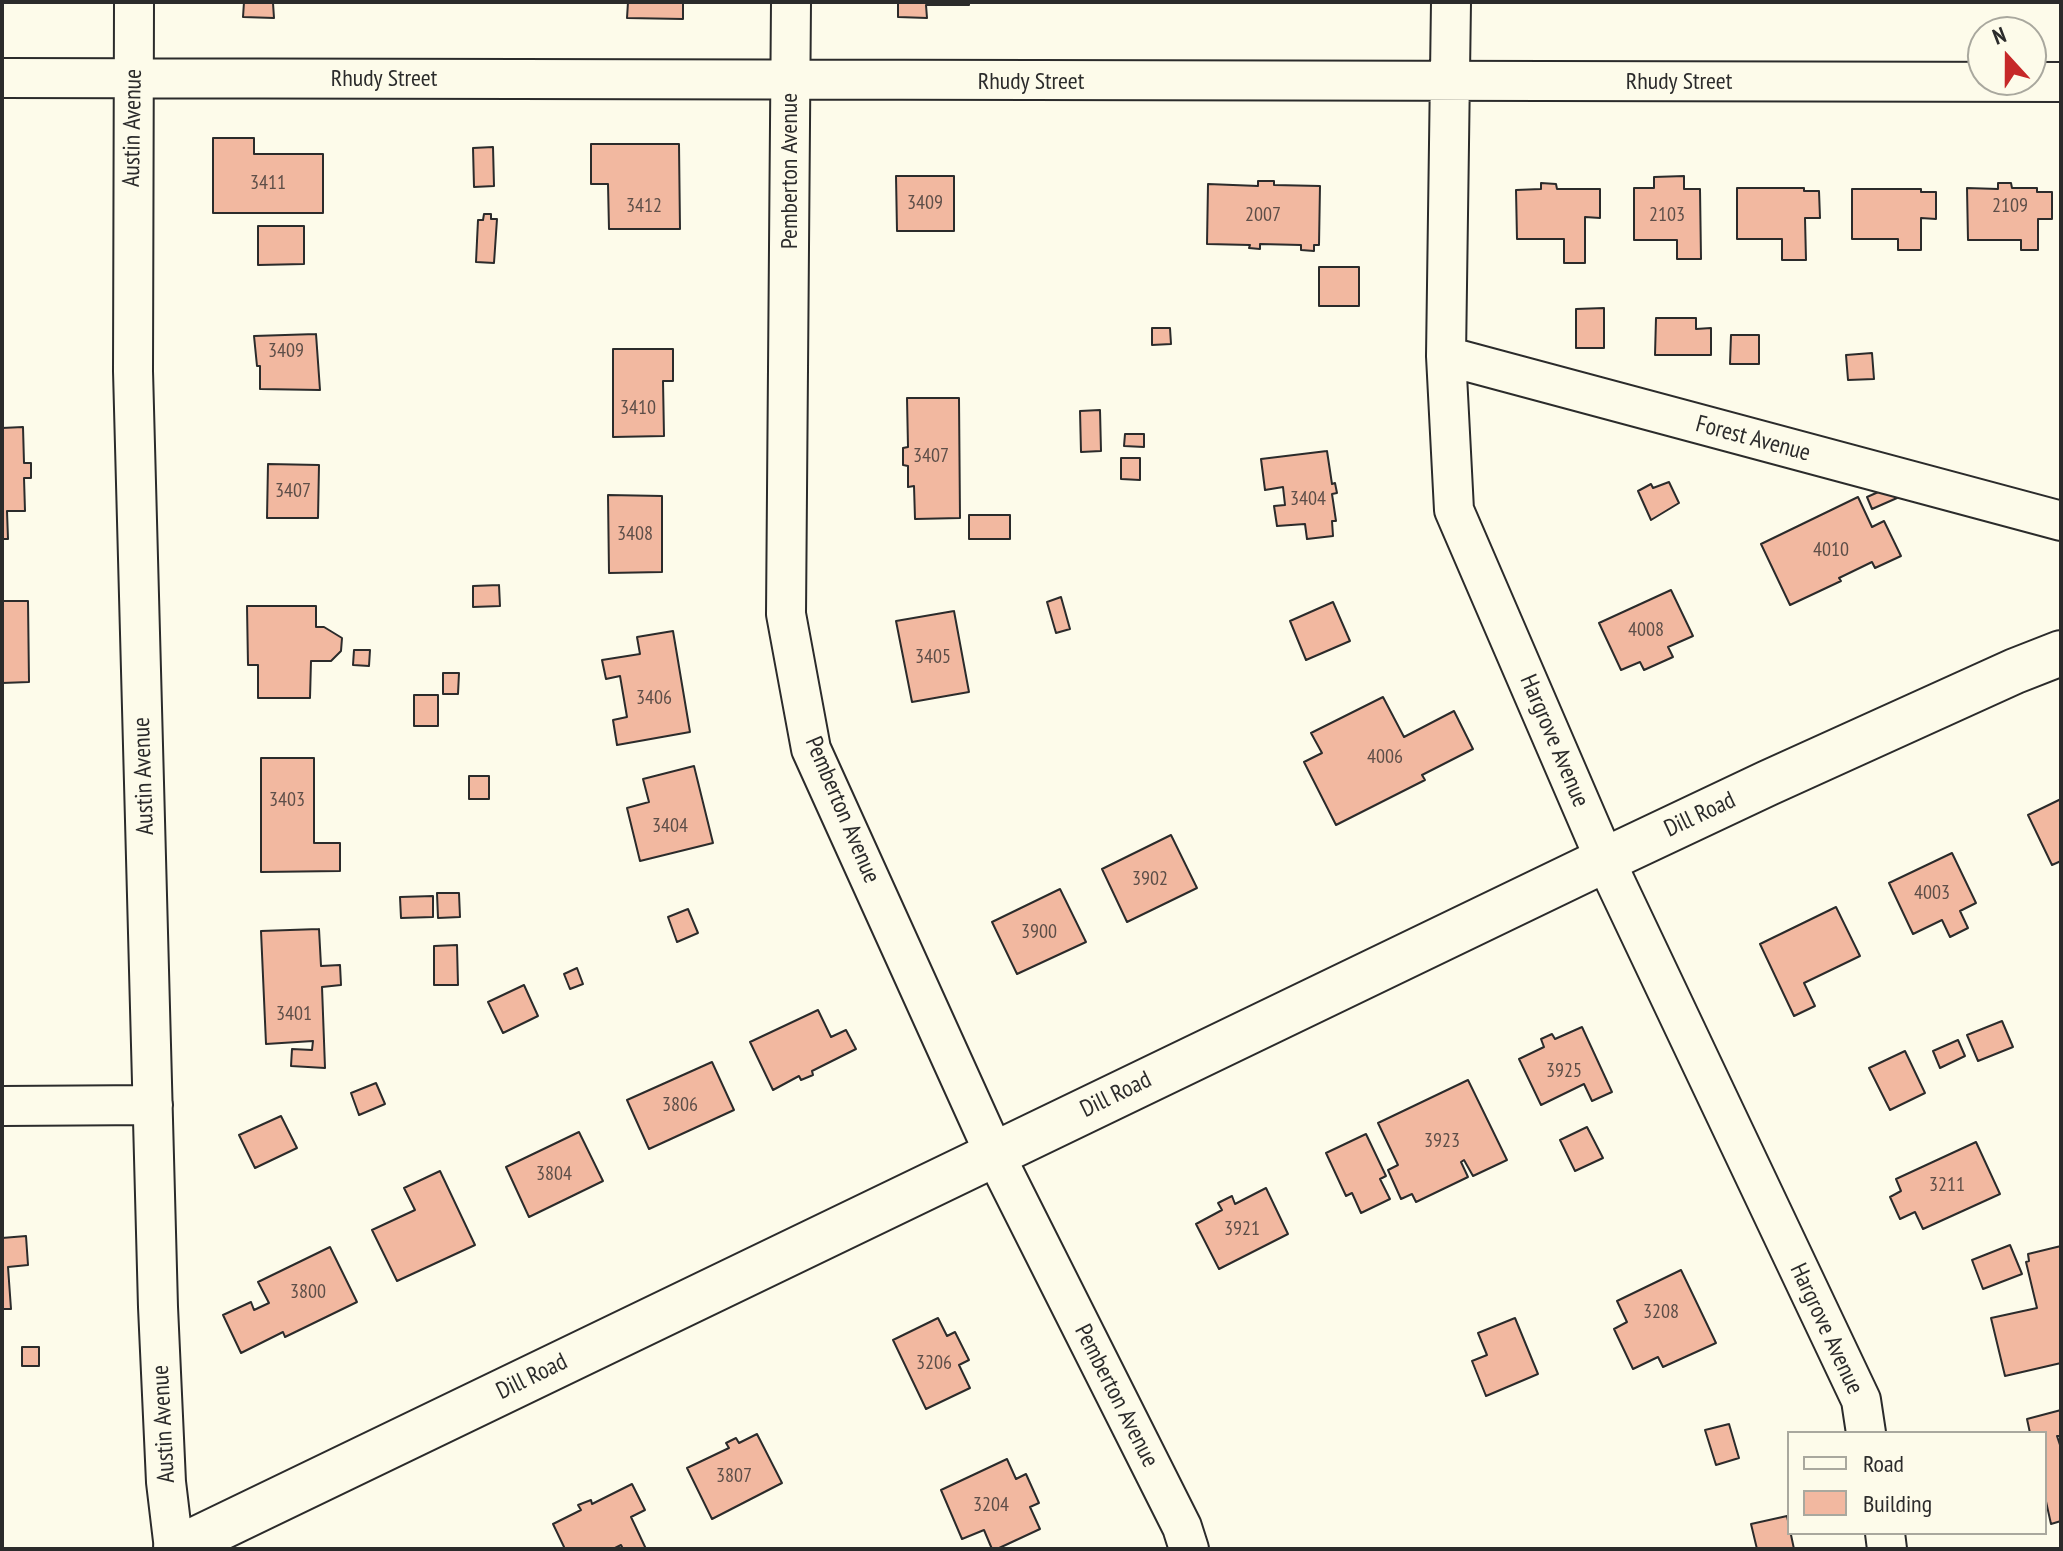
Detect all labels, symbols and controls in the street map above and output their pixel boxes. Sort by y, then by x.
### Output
north arrow [1967,16,2047,96]
text: N [1989,20,2010,51]
street label: Rhudy Street [331,65,437,93]
street label: Rhudy Street [978,68,1084,96]
street label: Rhudy Street [1626,68,1732,96]
street label: Austin Avenue [118,69,148,187]
street label: Pemberton Avenue [776,93,804,249]
house number: 3411 [250,171,286,195]
house number: 3409 [907,191,943,215]
house number: 3412 [626,194,662,218]
house number: 2109 [1992,194,2028,218]
house number: 2007 [1245,203,1281,227]
house number: 2103 [1649,203,1685,227]
house number: 3409 [268,339,304,363]
house number: 3410 [620,396,656,420]
street label: Forest Avenue [1693,410,1813,468]
house number: 3407 [913,444,949,468]
house number: 3407 [275,479,311,503]
house number: 3404 [1290,487,1326,511]
house number: 3408 [617,522,653,546]
house number: 4010 [1813,538,1849,562]
house number: 4008 [1628,618,1664,642]
house number: 3405 [915,645,951,669]
street label: Hargrove Avenue [1513,670,1595,812]
house number: 3406 [636,686,672,710]
street label: Austin Avenue [128,717,160,835]
street label: Pemberton Avenue [798,732,886,888]
house number: 4006 [1367,745,1403,769]
street label: Dill Road [1660,786,1740,844]
house number: 3403 [269,788,305,812]
house number: 3404 [652,814,688,838]
house number: 3902 [1132,867,1168,891]
house number: 4003 [1914,881,1950,905]
house number: 3900 [1021,920,1057,944]
house number: 3401 [276,1002,312,1026]
house number: 3925 [1546,1059,1582,1083]
street label: Dill Road [1076,1066,1156,1124]
house number: 3806 [662,1093,698,1117]
house number: 3923 [1424,1129,1460,1153]
house number: 3804 [536,1162,572,1186]
house number: 3211 [1929,1173,1965,1197]
house number: 3921 [1224,1217,1260,1241]
street label: Hargrove Avenue [1783,1259,1869,1399]
house number: 3800 [290,1280,326,1304]
house number: 3208 [1643,1300,1679,1324]
street label: Pemberton Avenue [1068,1320,1164,1472]
street label: Dill Road [492,1348,572,1406]
house number: 3206 [916,1351,952,1375]
street label: Austin Avenue [147,1364,181,1484]
legend [1787,1431,2047,1535]
text: Road [1863,1448,1904,1479]
house number: 3807 [716,1464,752,1488]
text: Building [1863,1488,1932,1519]
house number: 3204 [973,1493,1009,1517]

